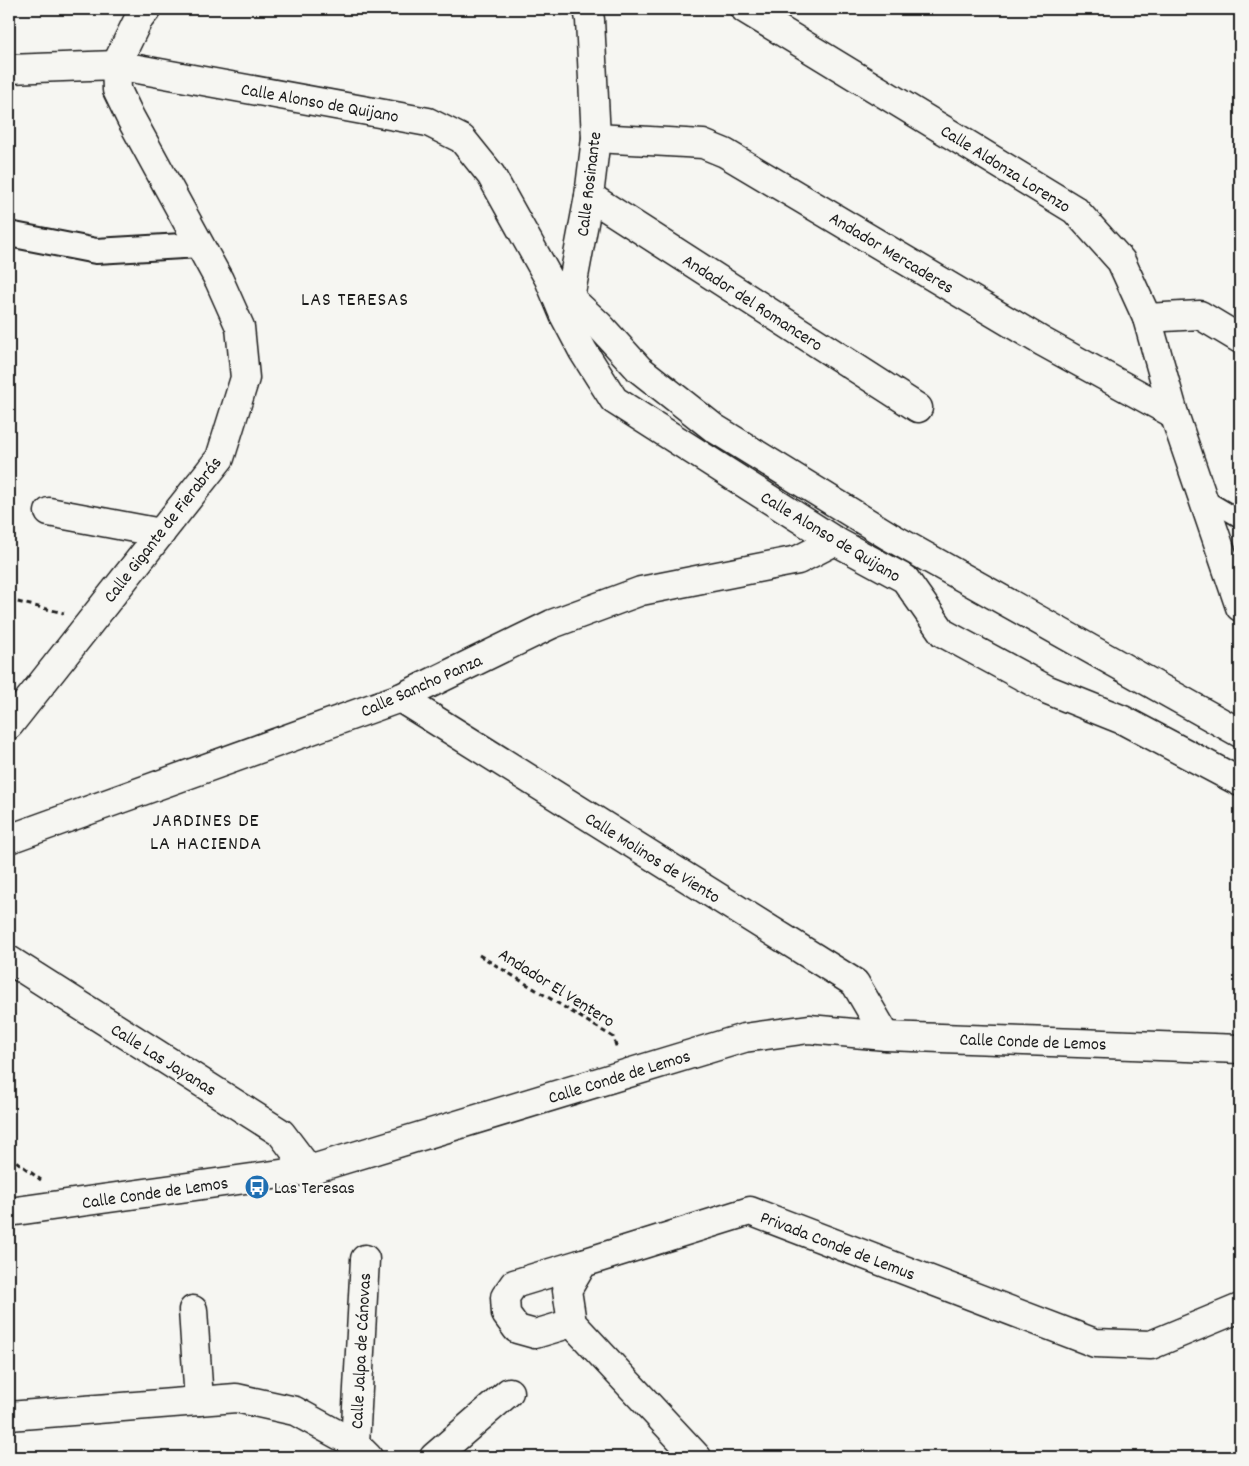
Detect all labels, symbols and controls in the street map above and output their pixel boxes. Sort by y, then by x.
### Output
street label: Calle Alonso de Quijano [239,78,400,131]
street label: Calle Aldonza Lorenzo [935,120,1075,220]
street label: Calle Rosinante [572,130,609,238]
street label: Andador Mercaderes [824,207,958,301]
street label: Andador del Romancero [677,249,827,359]
district label: LAS TERESAS [301,287,409,315]
street label: Calle Gigante de Fierabrás [99,452,229,609]
street label: Calle Alonso de Quijano [755,486,905,590]
street label: Calle Sancho Panza [357,649,487,725]
street label: Calle Molinos de Viento [579,807,724,911]
district label: JARDINES DE LA HACIENDA [150,808,262,859]
street label: Andador El Ventero [493,943,619,1035]
street label: Calle Las Jayanas [105,1019,220,1104]
street label: Calle Conde de Lemos [959,1028,1107,1059]
street label: Calle Conde de Lemos [546,1045,694,1112]
street label: Calle Conde de Lemos [81,1172,230,1217]
bus stop icon: Las Teresas [244,1174,270,1200]
place label: Las Teresas [274,1177,355,1202]
street label: Privada Conde de Lemus [756,1206,918,1288]
street label: Calle Jalpa de Cánovas [346,1272,379,1430]

